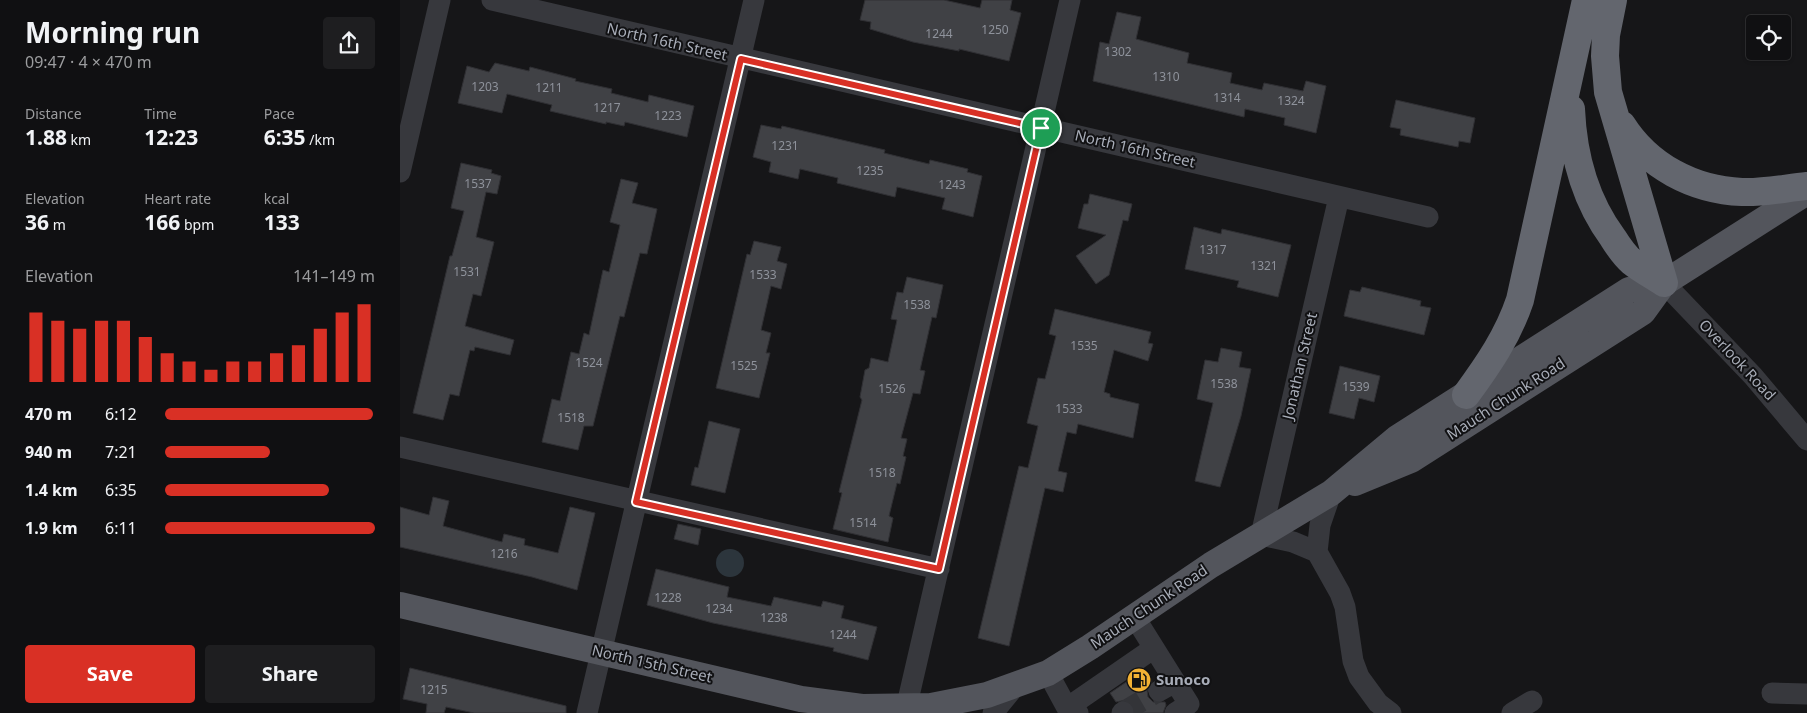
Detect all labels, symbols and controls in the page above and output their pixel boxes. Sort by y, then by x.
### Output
text: Morning run [25,13,200,51]
map controls [1746,15,1791,60]
button: locate [1746,15,1791,60]
button: share [323,17,375,69]
street label: North 16th Street [605,17,730,65]
house number: 1250 [981,21,1009,38]
house number: 1244 [925,25,953,42]
house number: 1302 [1104,43,1132,60]
text: 09:47 · 4 × 470 m [25,51,152,73]
house number: 1310 [1152,68,1180,85]
house number: 1203 [471,78,499,95]
house number: 1211 [535,79,563,96]
house number: 1314 [1213,89,1241,106]
house number: 1324 [1277,92,1305,109]
house number: 1217 [593,99,621,116]
text: Distance [25,104,82,123]
text: Time [144,104,177,123]
text: Pace [264,104,295,123]
house number: 1223 [654,107,682,124]
pin [1020,107,1062,149]
icon: arrive [1027,114,1055,142]
text: 1.88 [25,123,67,151]
text: 12:23 [144,123,198,151]
text: 6:35 [264,123,306,151]
street label: North 16th Street [1073,124,1198,172]
text: km [67,130,91,149]
text: /km [306,130,335,149]
house number: 1231 [771,137,799,154]
house number: 1235 [856,162,884,179]
house number: 1537 [464,175,492,192]
house number: 1243 [938,176,966,193]
text: Elevation [25,189,85,208]
text: Heart rate [144,189,211,208]
text: kcal [264,189,289,208]
text: 36 [25,208,49,236]
text: 166 [144,208,180,236]
text: 133 [264,208,300,236]
text: m [49,215,66,234]
text: bpm [180,215,214,234]
house number: 1317 [1199,241,1227,258]
house number: 1321 [1250,257,1278,274]
house number: 1531 [453,263,481,280]
text: Elevation [25,265,93,287]
text: 141–149 m [293,265,375,287]
house number: 1533 [749,266,777,283]
house number: 1538 [903,296,931,313]
street label: Jonathan Street [1277,310,1321,423]
street label: Overlook Road [1695,314,1780,404]
house number: 1535 [1070,337,1098,354]
street label: Mauch Chunk Road [1443,352,1568,444]
house number: 1524 [575,354,603,371]
house number: 1525 [730,357,758,374]
house number: 1538 [1210,375,1238,392]
house number: 1539 [1342,378,1370,395]
house number: 1526 [878,380,906,397]
house number: 1533 [1055,400,1083,417]
text: 470 m [25,403,72,425]
text: 6:12 [105,403,137,425]
house number: 1518 [557,409,585,426]
text: 940 m [25,441,72,463]
text: 7:21 [105,441,137,463]
house number: 1518 [868,464,896,481]
text: 1.4 km [25,479,77,501]
text: 6:35 [105,479,137,501]
house number: 1514 [849,514,877,531]
text: 1.9 km [25,517,77,539]
text: 6:11 [105,517,137,539]
house number: 1216 [490,545,518,562]
street label: Mauch Chunk Road [1086,560,1211,653]
house number: 1228 [654,589,682,606]
house number: 1234 [705,600,733,617]
house number: 1238 [760,609,788,626]
house number: 1244 [829,626,857,643]
street label: North 15th Street [590,639,715,687]
button: Save [25,645,195,703]
button: Share [205,645,375,703]
fuel station icon: Sunoco [1126,667,1152,693]
place label: Sunoco [1156,669,1210,689]
house number: 1215 [420,681,448,698]

